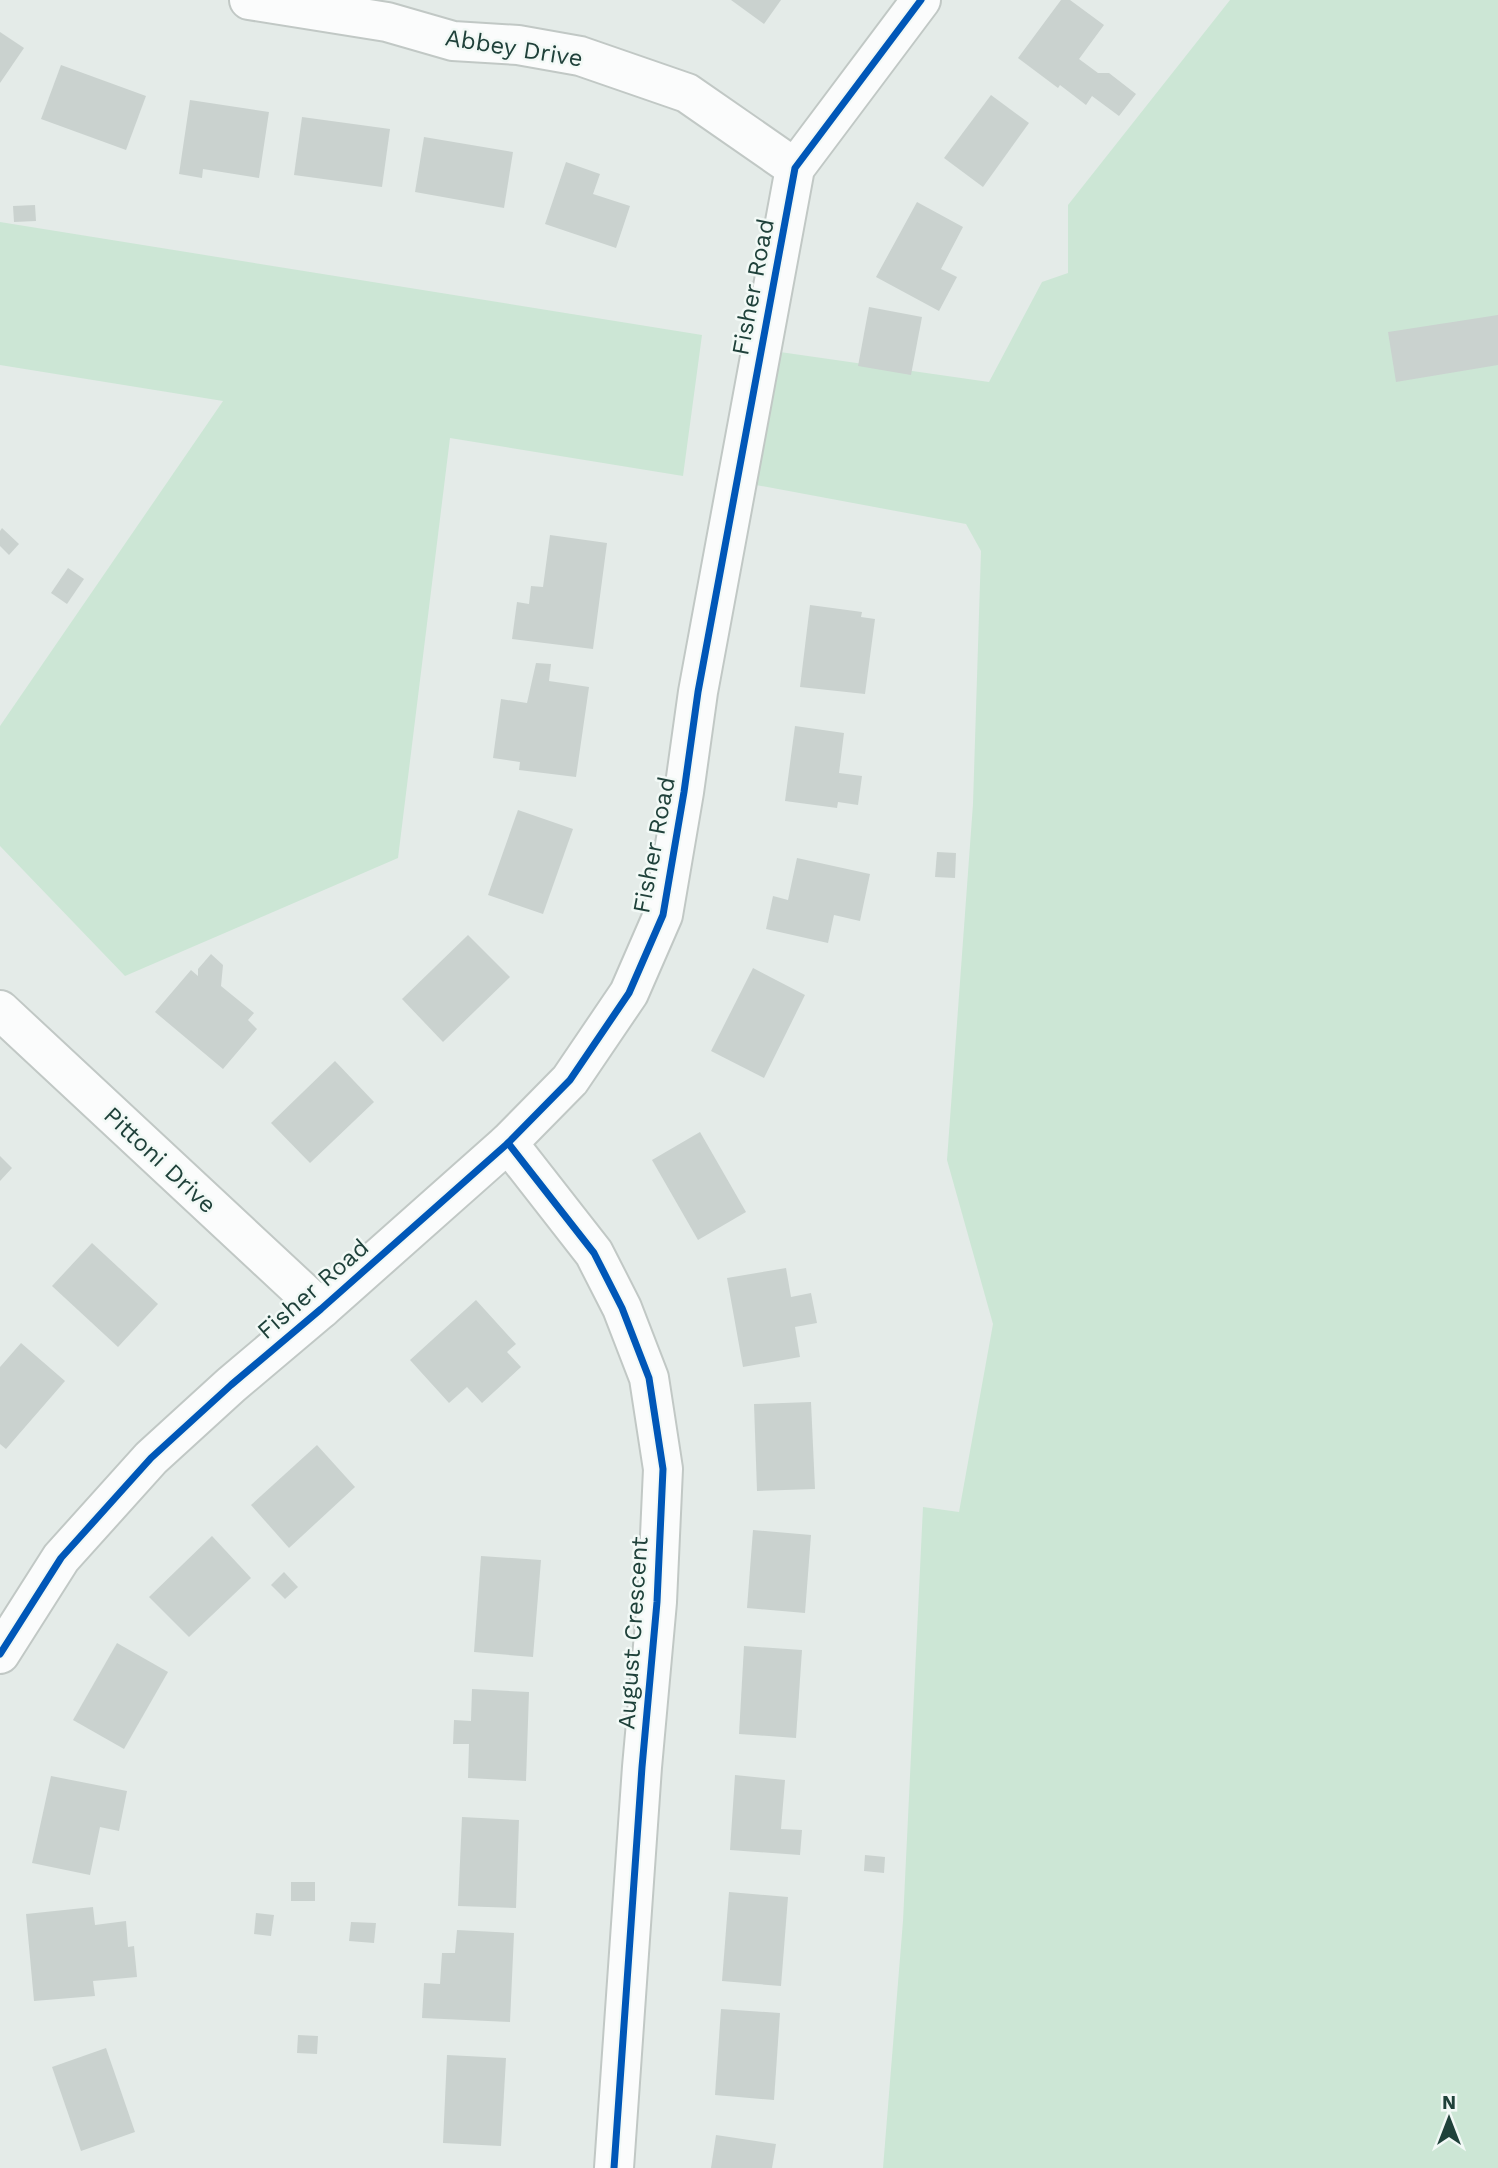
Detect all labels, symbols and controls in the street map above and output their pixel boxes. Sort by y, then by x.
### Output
street label: Abbey Drive [443,23,585,73]
street label: Fisher Road [726,216,780,358]
street label: Fisher Road [627,774,681,916]
street label: Pittoni Drive [98,1101,222,1219]
street label: Fisher Road [252,1233,374,1345]
street label: August Crescent [612,1536,654,1730]
north arrow [1414,2084,1484,2154]
text: N [1442,2091,1456,2114]

